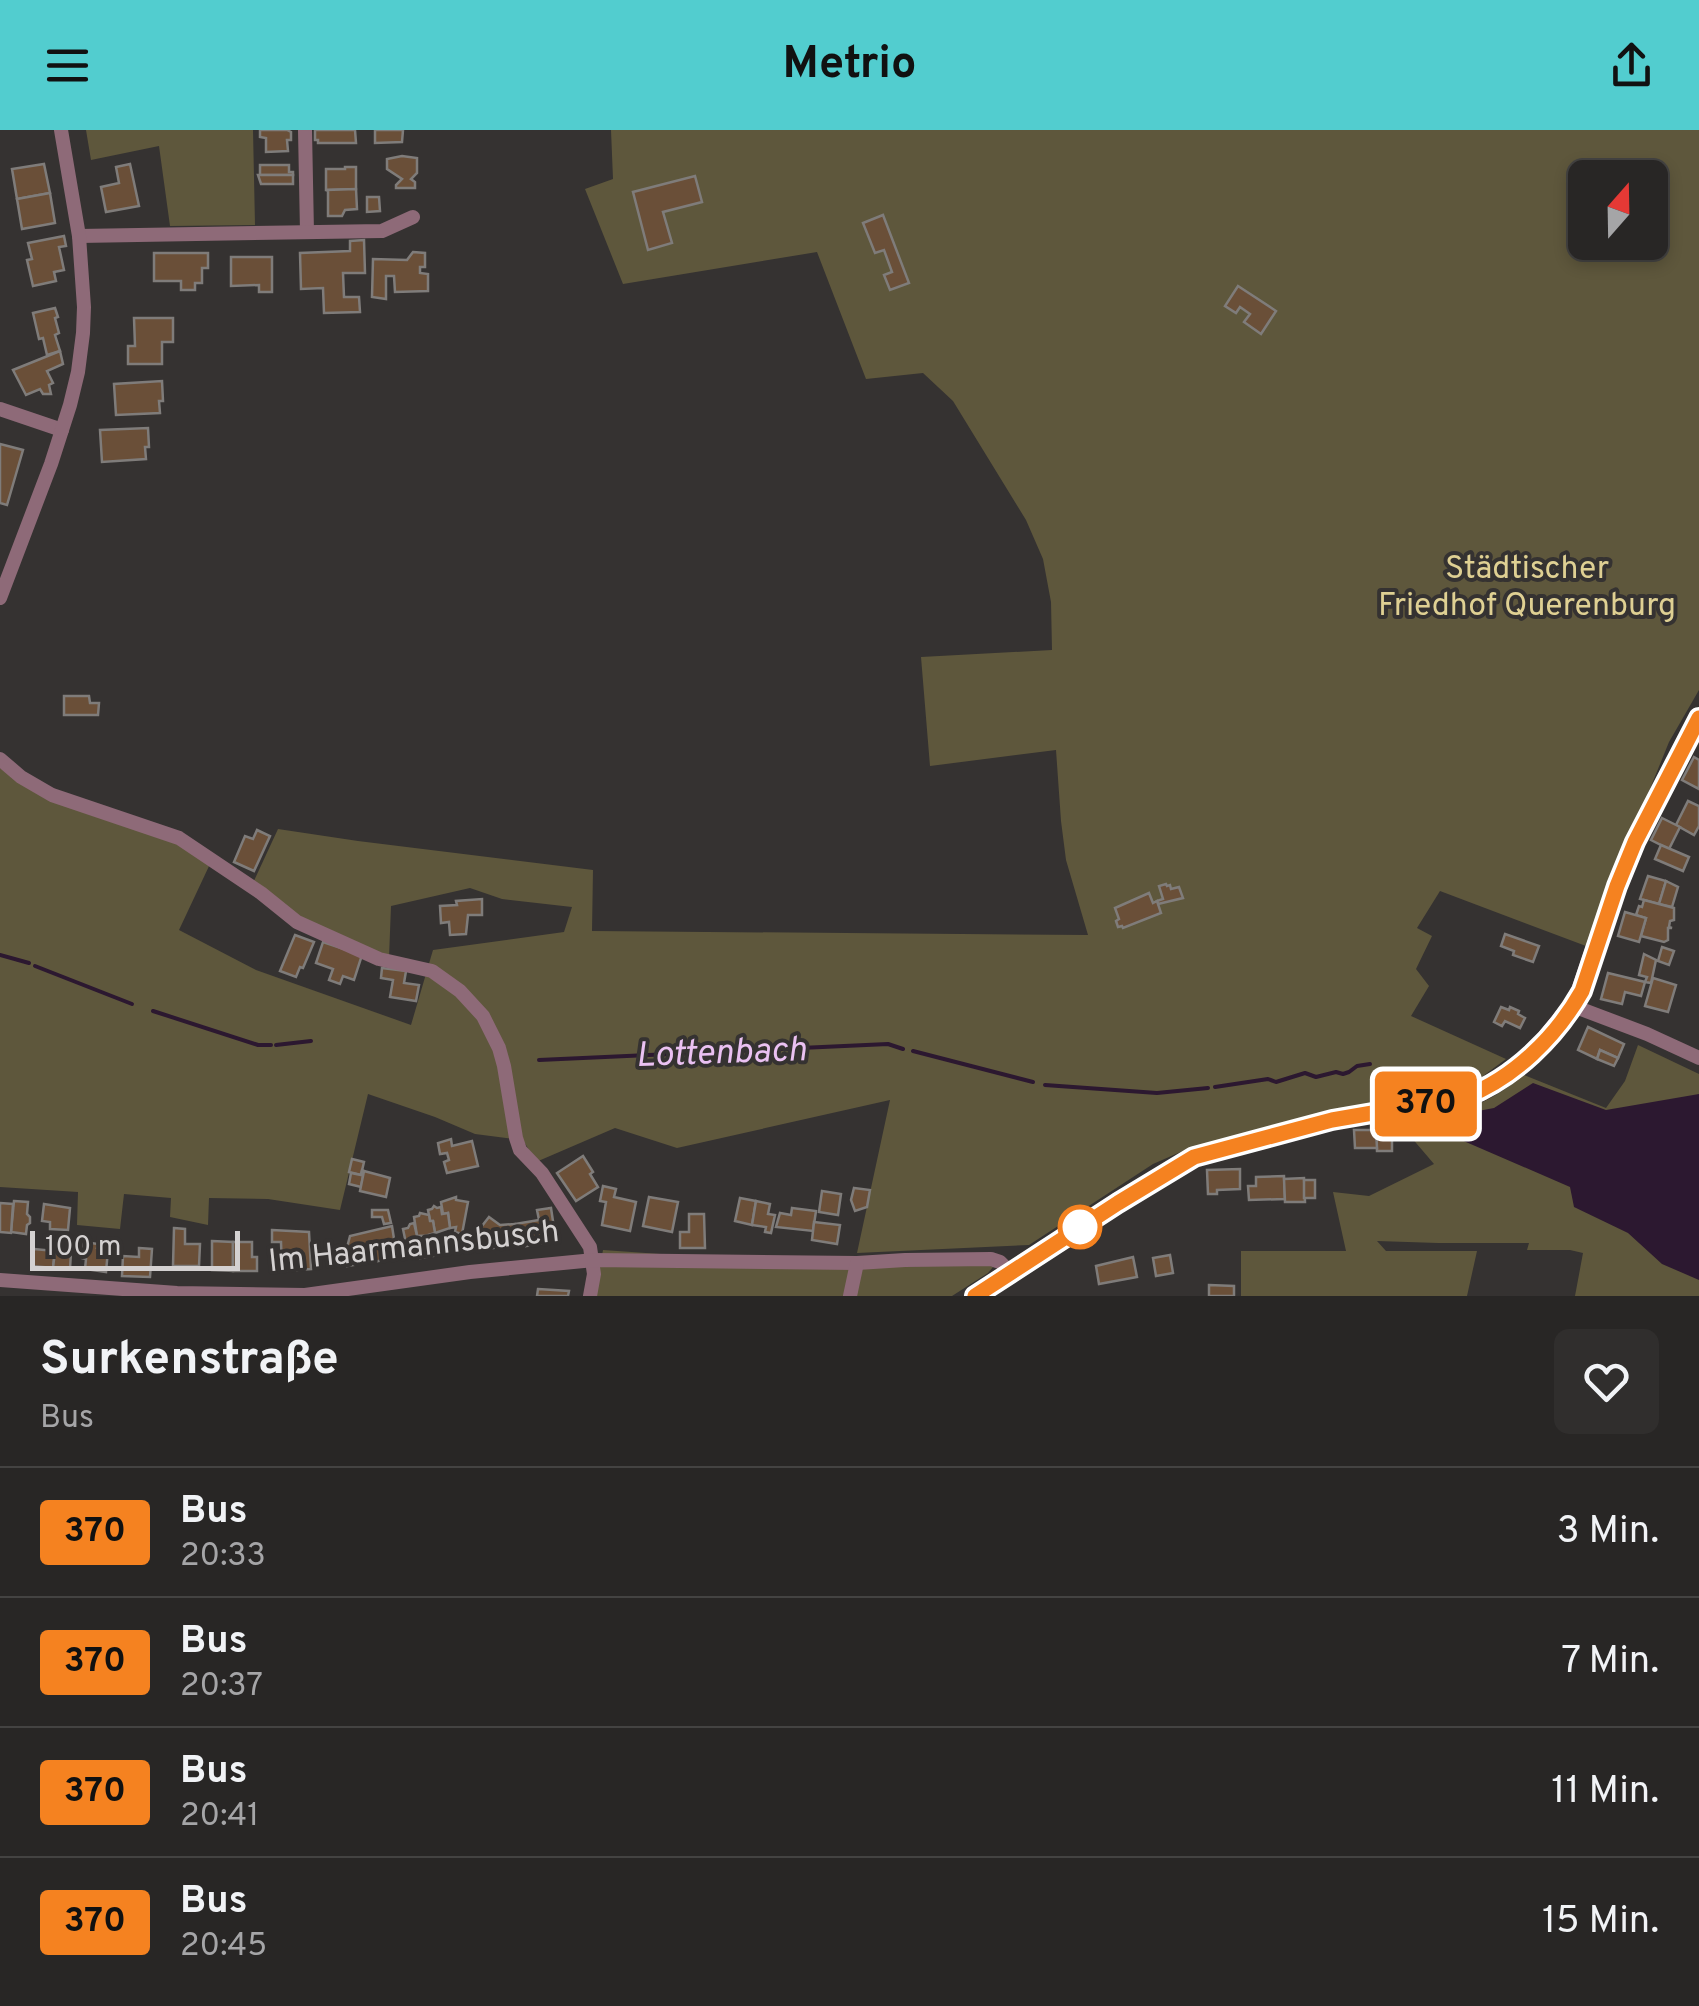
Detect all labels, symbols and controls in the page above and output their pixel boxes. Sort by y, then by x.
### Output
text: Metrio [783,37,916,94]
icon: menu [40,38,95,93]
icon: share [1604,38,1659,93]
north arrow [1568,160,1668,260]
map controls [1568,160,1668,260]
park label: Städtischer Friedhof Querenburg [1378,550,1676,627]
water label: Lottenbach [635,1029,807,1079]
line badge: 370 [1368,1072,1484,1136]
text: 370 [1395,1082,1457,1126]
unlabelled marker [1059,1206,1101,1248]
street label: Im Haarmannsbusch [267,1213,561,1283]
scale bar [30,1226,240,1270]
text: 100 m [45,1230,121,1266]
button: heart [1554,1329,1659,1434]
text: Surkenstraße [40,1331,339,1391]
text: Bus [40,1399,94,1439]
text: Bus [180,1488,247,1537]
text: 3 Min. [1557,1508,1659,1557]
text: 370 [64,1510,126,1554]
text: 20:33 [180,1537,266,1577]
text: Bus [180,1618,247,1667]
text: 7 Min. [1561,1638,1659,1687]
text: 370 [64,1640,126,1684]
text: 20:37 [180,1667,263,1707]
text: Bus [180,1748,247,1797]
text: 11 Min. [1551,1768,1659,1817]
text: 370 [64,1770,126,1814]
text: 20:41 [180,1797,259,1837]
text: Bus [180,1878,247,1927]
text: 15 Min. [1542,1898,1659,1947]
text: 370 [64,1900,126,1944]
text: 20:45 [180,1927,267,1967]

